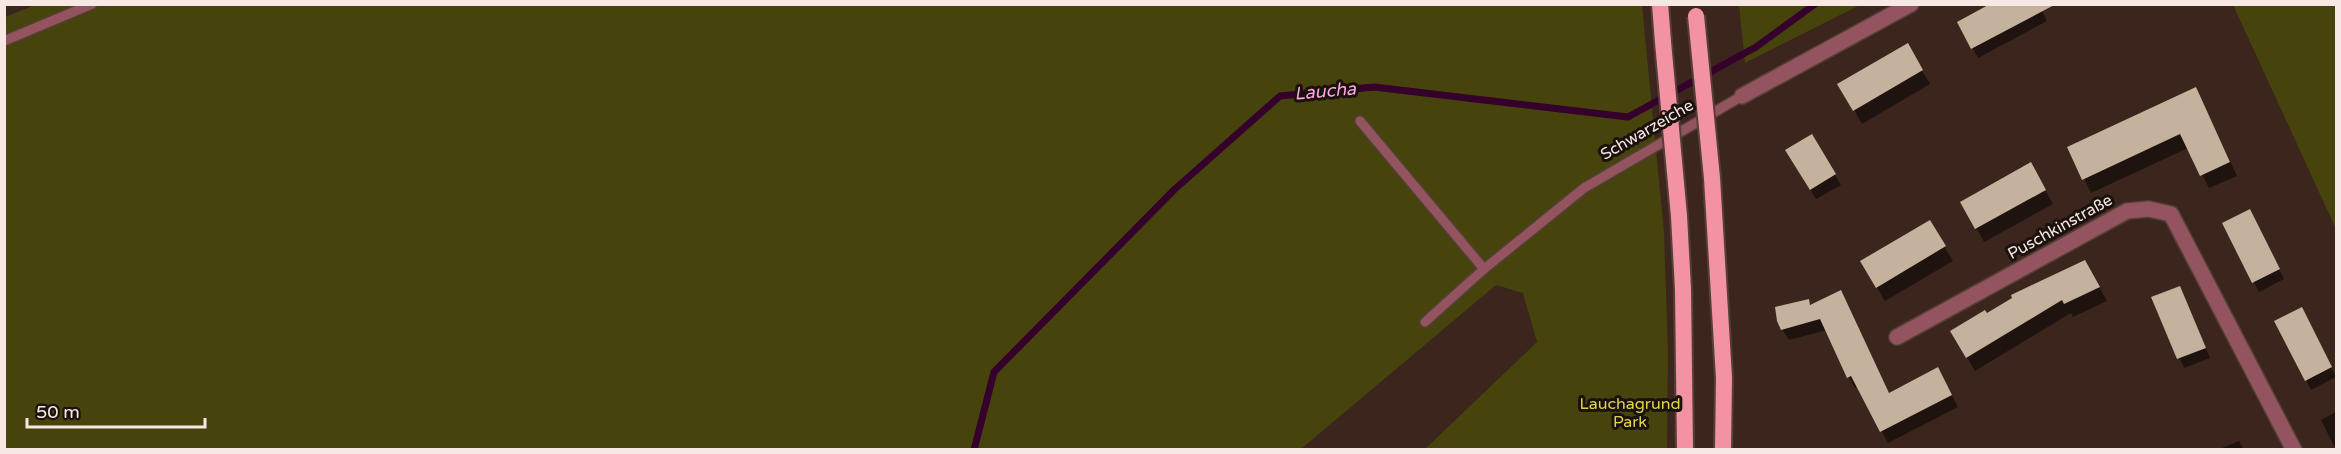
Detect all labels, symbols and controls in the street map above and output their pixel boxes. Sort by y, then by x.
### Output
water label: Laucha [1293,77,1358,105]
street label: Schwarzeiche [1597,95,1697,165]
street label: Puschkinstraße [2004,190,2116,264]
scale bar [27,391,206,429]
park label: Lauchagrund Park [1580,394,1680,432]
text: 50 m [36,401,80,423]

